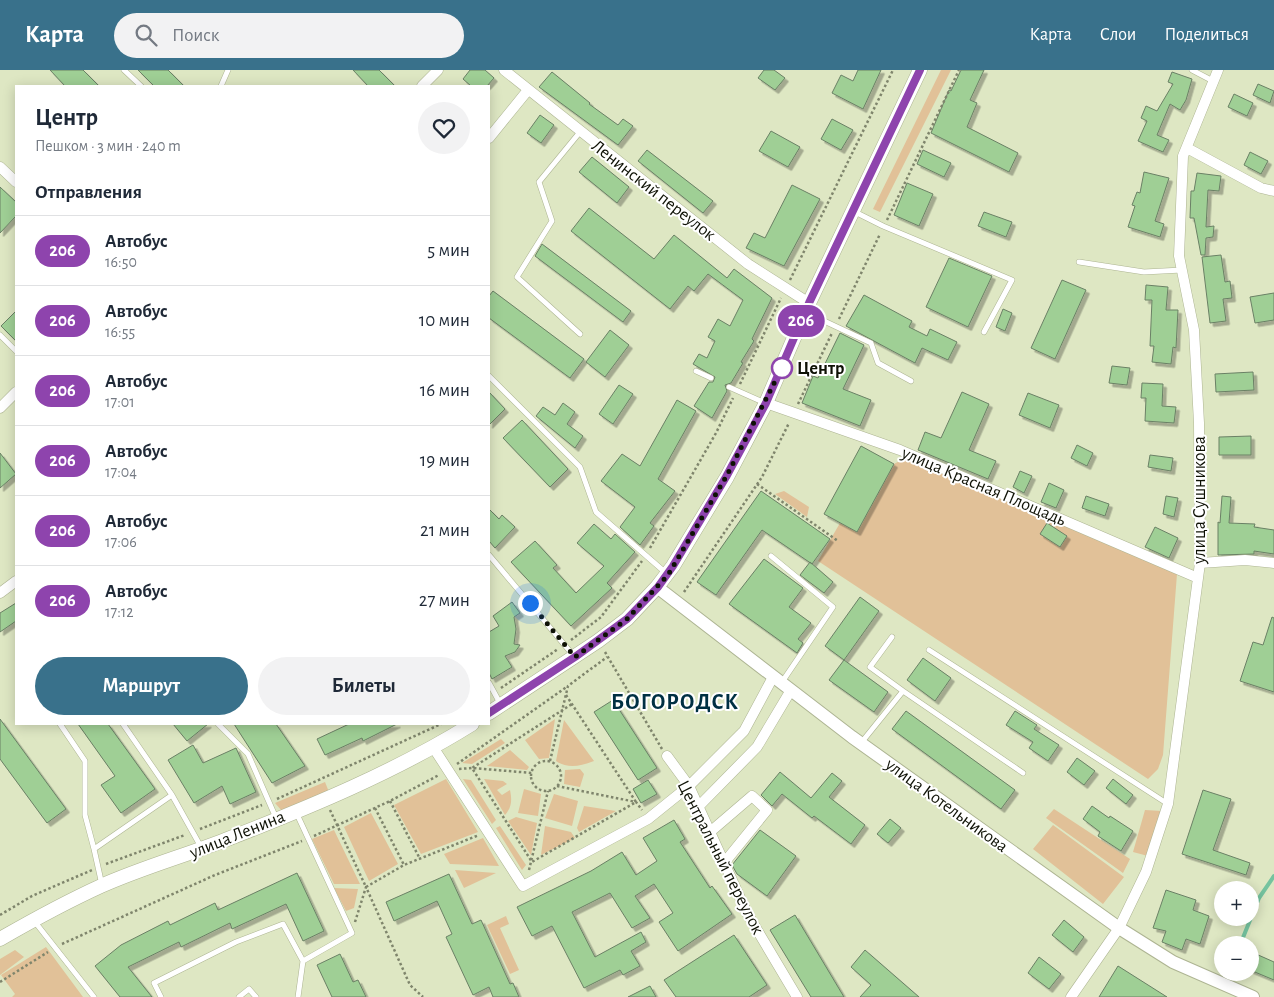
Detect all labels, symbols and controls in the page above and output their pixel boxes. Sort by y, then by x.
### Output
search box [114,13,464,58]
icon: search [132,21,160,49]
text: Карта [25,23,84,47]
text: Поиск [172,26,219,45]
text: Карта [1030,26,1072,44]
text: Слои [1100,26,1136,44]
text: Поделиться [1164,26,1249,44]
button: heart [418,102,470,154]
text: Центр [35,106,98,130]
street label: Ленинский переулок [588,137,719,245]
text: Пешком · 3 мин · 240 m [35,138,181,154]
text: Отправления [35,183,142,202]
text: Автобус [105,232,168,251]
text: 5 мин [427,241,470,260]
text: 206 [49,242,76,260]
text: 16:50 [105,254,137,270]
text: Автобус [105,302,168,321]
line badge: 206 [772,305,830,337]
text: 10 мин [419,311,470,330]
text: 206 [49,312,76,330]
text: 206 [788,312,814,330]
text: 16:55 [105,324,135,340]
marker: Центр [771,357,793,379]
place label: Центр [797,360,844,378]
text: Автобус [105,372,168,391]
text: 16 мин [420,381,470,400]
text: 206 [49,382,76,400]
text: 17:01 [105,394,135,410]
street label: улица Сушникова [1191,436,1209,565]
text: Автобус [105,442,168,461]
street label: улица Красная Площадь [898,444,1069,530]
text: 19 мин [420,451,470,470]
text: 206 [49,452,76,470]
text: 17:04 [105,464,137,480]
text: Автобус [105,512,168,531]
text: 21 мин [420,521,470,540]
text: 206 [49,522,76,540]
text: 17:06 [105,534,137,550]
text: Автобус [105,582,168,601]
text: 27 мин [419,591,470,610]
your location [518,591,543,616]
text: 206 [49,592,76,610]
text: 17:12 [105,604,134,620]
button: Маршрут [35,657,248,715]
button: Билеты [258,657,470,715]
district label: БОГОРОДСК [611,691,739,713]
street label: улица Котельникова [881,755,1011,856]
street label: Центральный переулок [673,778,767,938]
street label: улица Ленина [186,808,288,863]
map controls [1214,881,1259,981]
button: + [1214,881,1259,926]
button: − [1214,936,1259,981]

